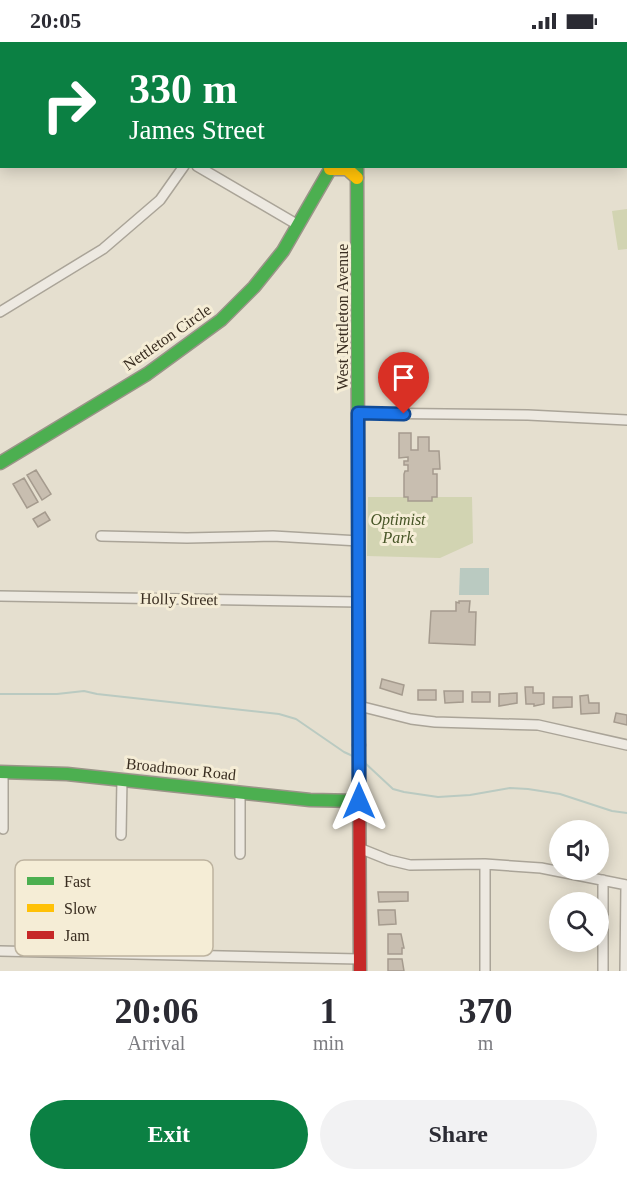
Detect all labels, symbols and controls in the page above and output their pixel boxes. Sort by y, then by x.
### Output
text: 20:05 [30,8,81,33]
icon: right [30,66,108,144]
text: 330 m [129,66,238,112]
text: James Street [129,115,265,145]
street label: West Nettleton Avenue [334,244,351,390]
street label: Nettleton Circle [120,301,214,373]
pin [378,352,429,414]
icon: arrive [387,361,420,394]
park label: Optimist Park [370,511,426,546]
street label: Holly Street [140,590,219,609]
street label: Broadmoor Road [125,755,237,783]
position arrow [327,769,391,833]
map controls [549,820,609,952]
button: sound [549,820,609,880]
legend [15,860,213,956]
text: Fast [64,873,91,890]
button: search [549,892,609,952]
text: Slow [64,900,97,917]
text: Jam [64,927,90,944]
text: 20:06 [114,991,198,1031]
text: 1 [320,991,338,1031]
text: 370 [459,991,513,1031]
text: Arrival [128,1032,185,1054]
text: min [313,1032,344,1054]
text: m [478,1032,493,1054]
button: Exit [30,1100,308,1169]
button: Share [320,1100,597,1169]

